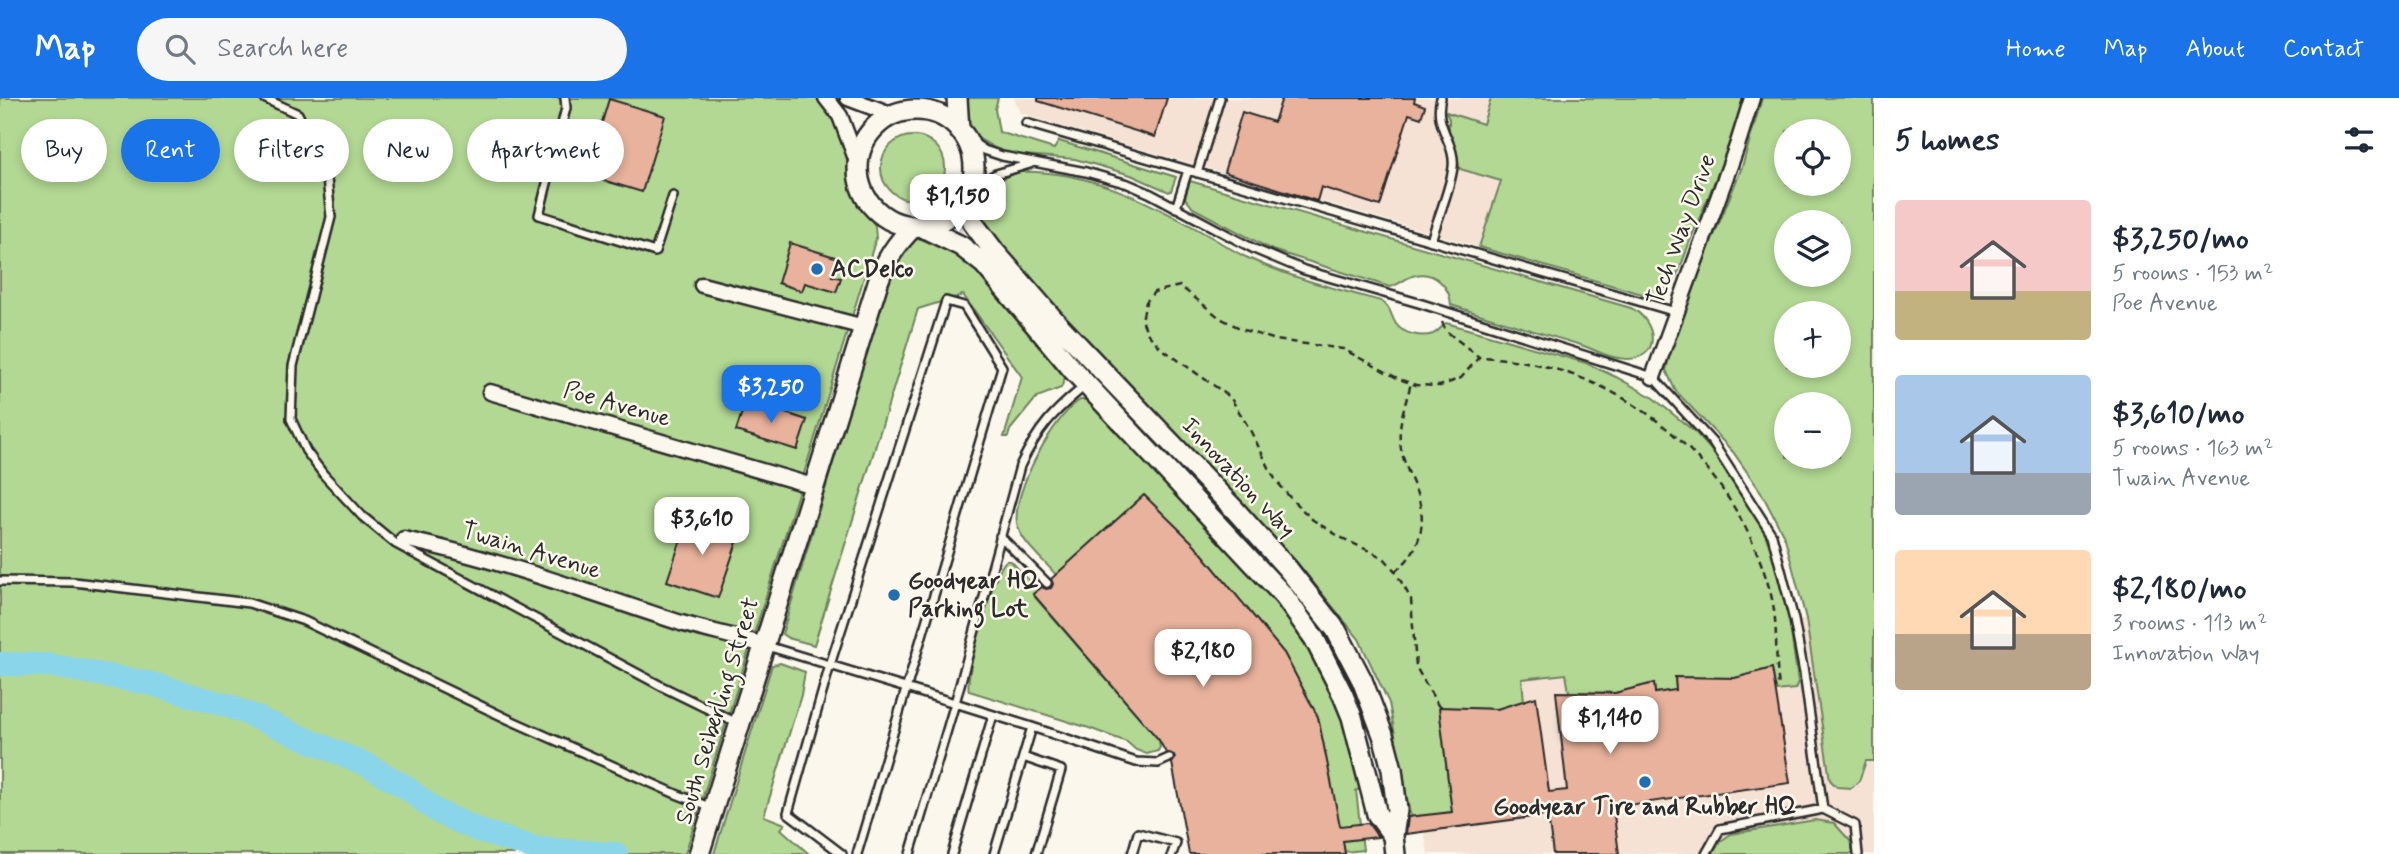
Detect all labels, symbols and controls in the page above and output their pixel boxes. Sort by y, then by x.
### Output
search box [137,18,627,81]
text: Map [35,27,95,71]
icon: search [161,30,199,68]
text: Search here [217,32,348,66]
text: Home [2006,34,2066,65]
text: Map [2104,34,2148,65]
text: About [2186,34,2245,65]
text: Contact [2283,34,2364,65]
chip: Buy [21,119,107,182]
chip: Rent [121,119,220,182]
chip: Filters [234,119,349,182]
chip: New [363,119,453,182]
chip: Apartment [467,119,624,182]
map controls [1774,119,1851,469]
button: locate [1774,119,1851,196]
text: 5 homes [1895,121,2000,160]
icon: filters [2340,121,2378,159]
street label: Tech Way Drive [1640,150,1724,310]
pin: $1,150 [901,174,1015,234]
text: $1,150 [926,182,990,212]
button: layers [1774,210,1851,287]
text: $3,250/mo [2112,220,2249,259]
icon: home [1951,228,2035,312]
place label: ACDelco [831,254,913,285]
text: 5 rooms · 153 m² [2112,259,2273,289]
marker: ACDelco [809,261,825,277]
text: Poe Avenue [2112,289,2218,319]
button: + [1774,301,1851,378]
pin: $3,250 [714,366,828,425]
text: $3,250 [738,373,804,403]
street label: Poe Avenue [560,375,674,435]
button: − [1774,392,1851,469]
text: $3,610/mo [2112,395,2245,434]
icon: home [1951,403,2035,487]
street label: Innovation Way [1174,411,1302,545]
text: 5 rooms · 163 m² [2112,434,2274,464]
text: Twain Avenue [2112,464,2250,494]
pin: $3,610 [645,498,759,557]
text: $3,610 [670,505,734,535]
street label: Twain Avenue [458,515,604,587]
place label: Goodyear HQ Parking Lot [908,566,1039,628]
text: $2,180/mo [2112,570,2247,609]
icon: home [1951,578,2035,662]
marker: Goodyear HQ Parking Lot [886,587,902,603]
street label: South Seiberling Street [669,594,770,829]
text: 3 rooms · 113 m² [2112,609,2267,639]
pin: $2,180 [1146,630,1260,689]
text: $2,180 [1171,637,1235,667]
text: Innovation Way [2112,639,2260,669]
pin: $1,140 [1553,696,1667,756]
text: $1,140 [1577,704,1643,734]
marker: Goodyear Tire and Rubber HQ [1637,774,1653,790]
place label: Goodyear Tire and Rubber HQ [1493,792,1797,823]

